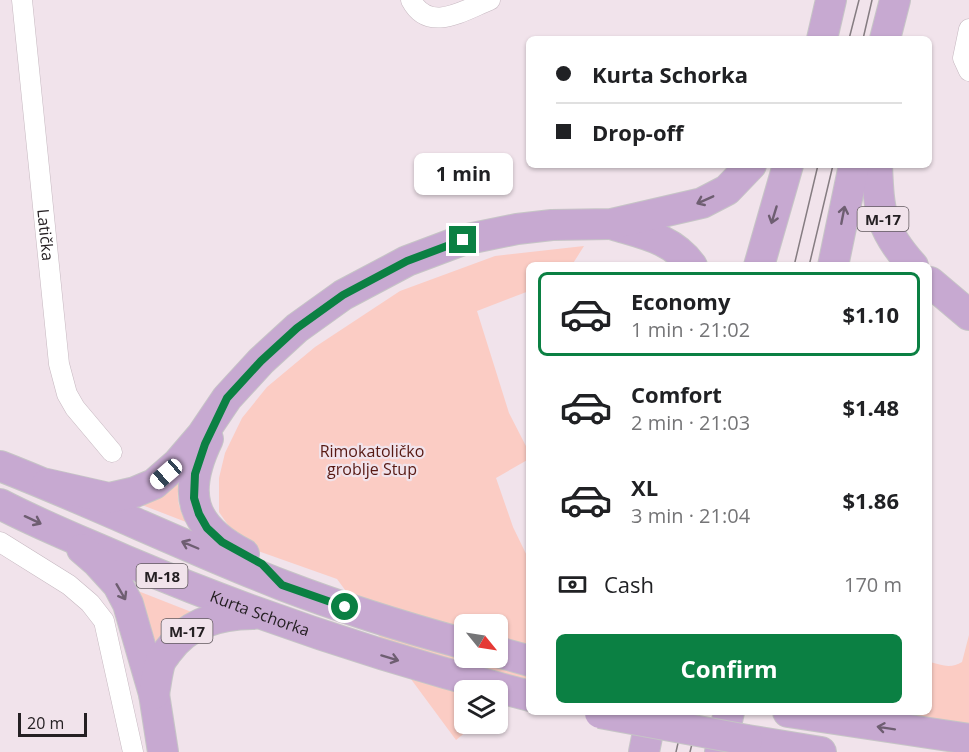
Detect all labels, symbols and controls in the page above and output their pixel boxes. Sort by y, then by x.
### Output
text: Kurta Schorka [592,59,748,89]
text: Drop-off [592,117,684,147]
callout: 1 min [414,153,512,195]
text: 1 min [436,160,491,187]
one-way arrow [697,195,715,207]
one-way arrow [768,205,779,224]
one-way arrow [838,206,849,225]
road number: M-17 [858,207,908,231]
street label: Latička [32,208,59,262]
route end [449,226,476,253]
text: Economy [631,286,730,316]
icon: car [559,287,613,341]
text: $1.10 [842,299,899,329]
text: 1 min · 21:02 [631,316,750,343]
text: Comfort [631,379,722,409]
icon: car [559,380,613,434]
text: $1.48 [842,392,899,422]
text: 2 min · 21:03 [631,409,750,436]
park label: Rimokatoličko groblje Stup [320,440,424,480]
car [147,455,185,493]
text: XL [631,472,658,502]
icon: car [559,473,613,527]
text: $1.86 [842,485,899,515]
text: 3 min · 21:04 [631,502,750,529]
one-way arrow [24,514,42,526]
one-way arrow [181,539,199,551]
road number: M-18 [136,564,188,588]
icon: cash [556,568,589,601]
text: Cash [604,569,654,599]
text: 170 m [844,571,902,598]
one-way arrow [116,583,128,600]
street label: Kurta Schorka [207,585,313,641]
route start [331,593,358,620]
north arrow [454,614,508,668]
map controls [454,614,508,734]
road number: M-17 [162,619,213,643]
button: Confirm [556,634,902,703]
one-way arrow [380,653,399,664]
button: layers [454,680,508,734]
scale bar [18,710,87,738]
text: 20 m [27,712,64,734]
one-way arrow [877,722,897,733]

